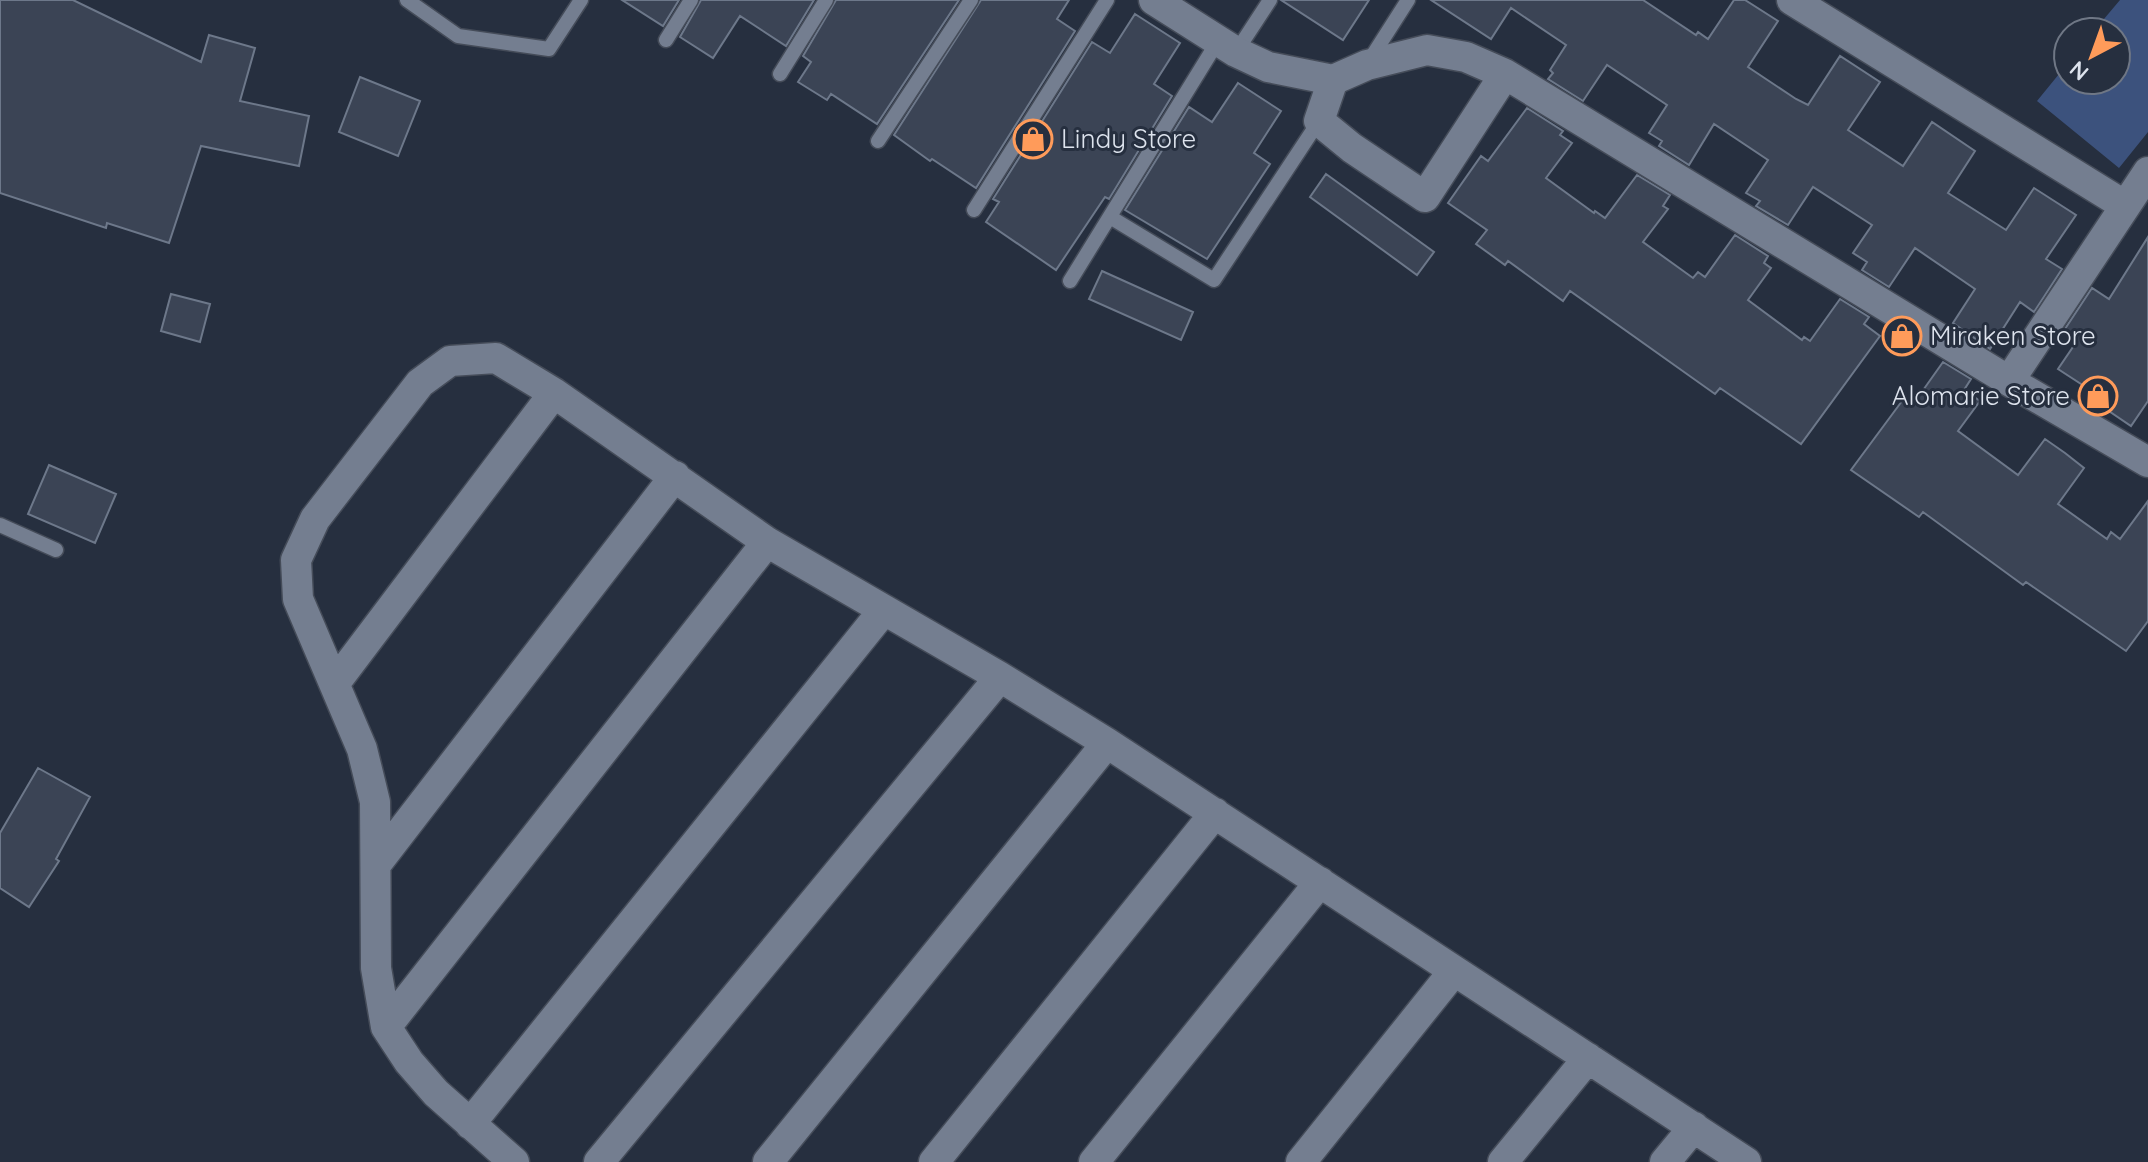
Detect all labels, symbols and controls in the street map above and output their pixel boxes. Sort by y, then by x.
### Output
north arrow [2052,16,2132,96]
text: N [2064,55,2094,87]
shop icon: Lindy Store [1012,118,1054,160]
place label: Lindy Store [1061,122,1196,155]
shop icon: Miraken Store [1881,315,1923,357]
place label: Miraken Store [1930,319,2096,352]
shop icon: Alomarie Store [2077,375,2119,417]
place label: Alomarie Store [1892,379,2070,412]

